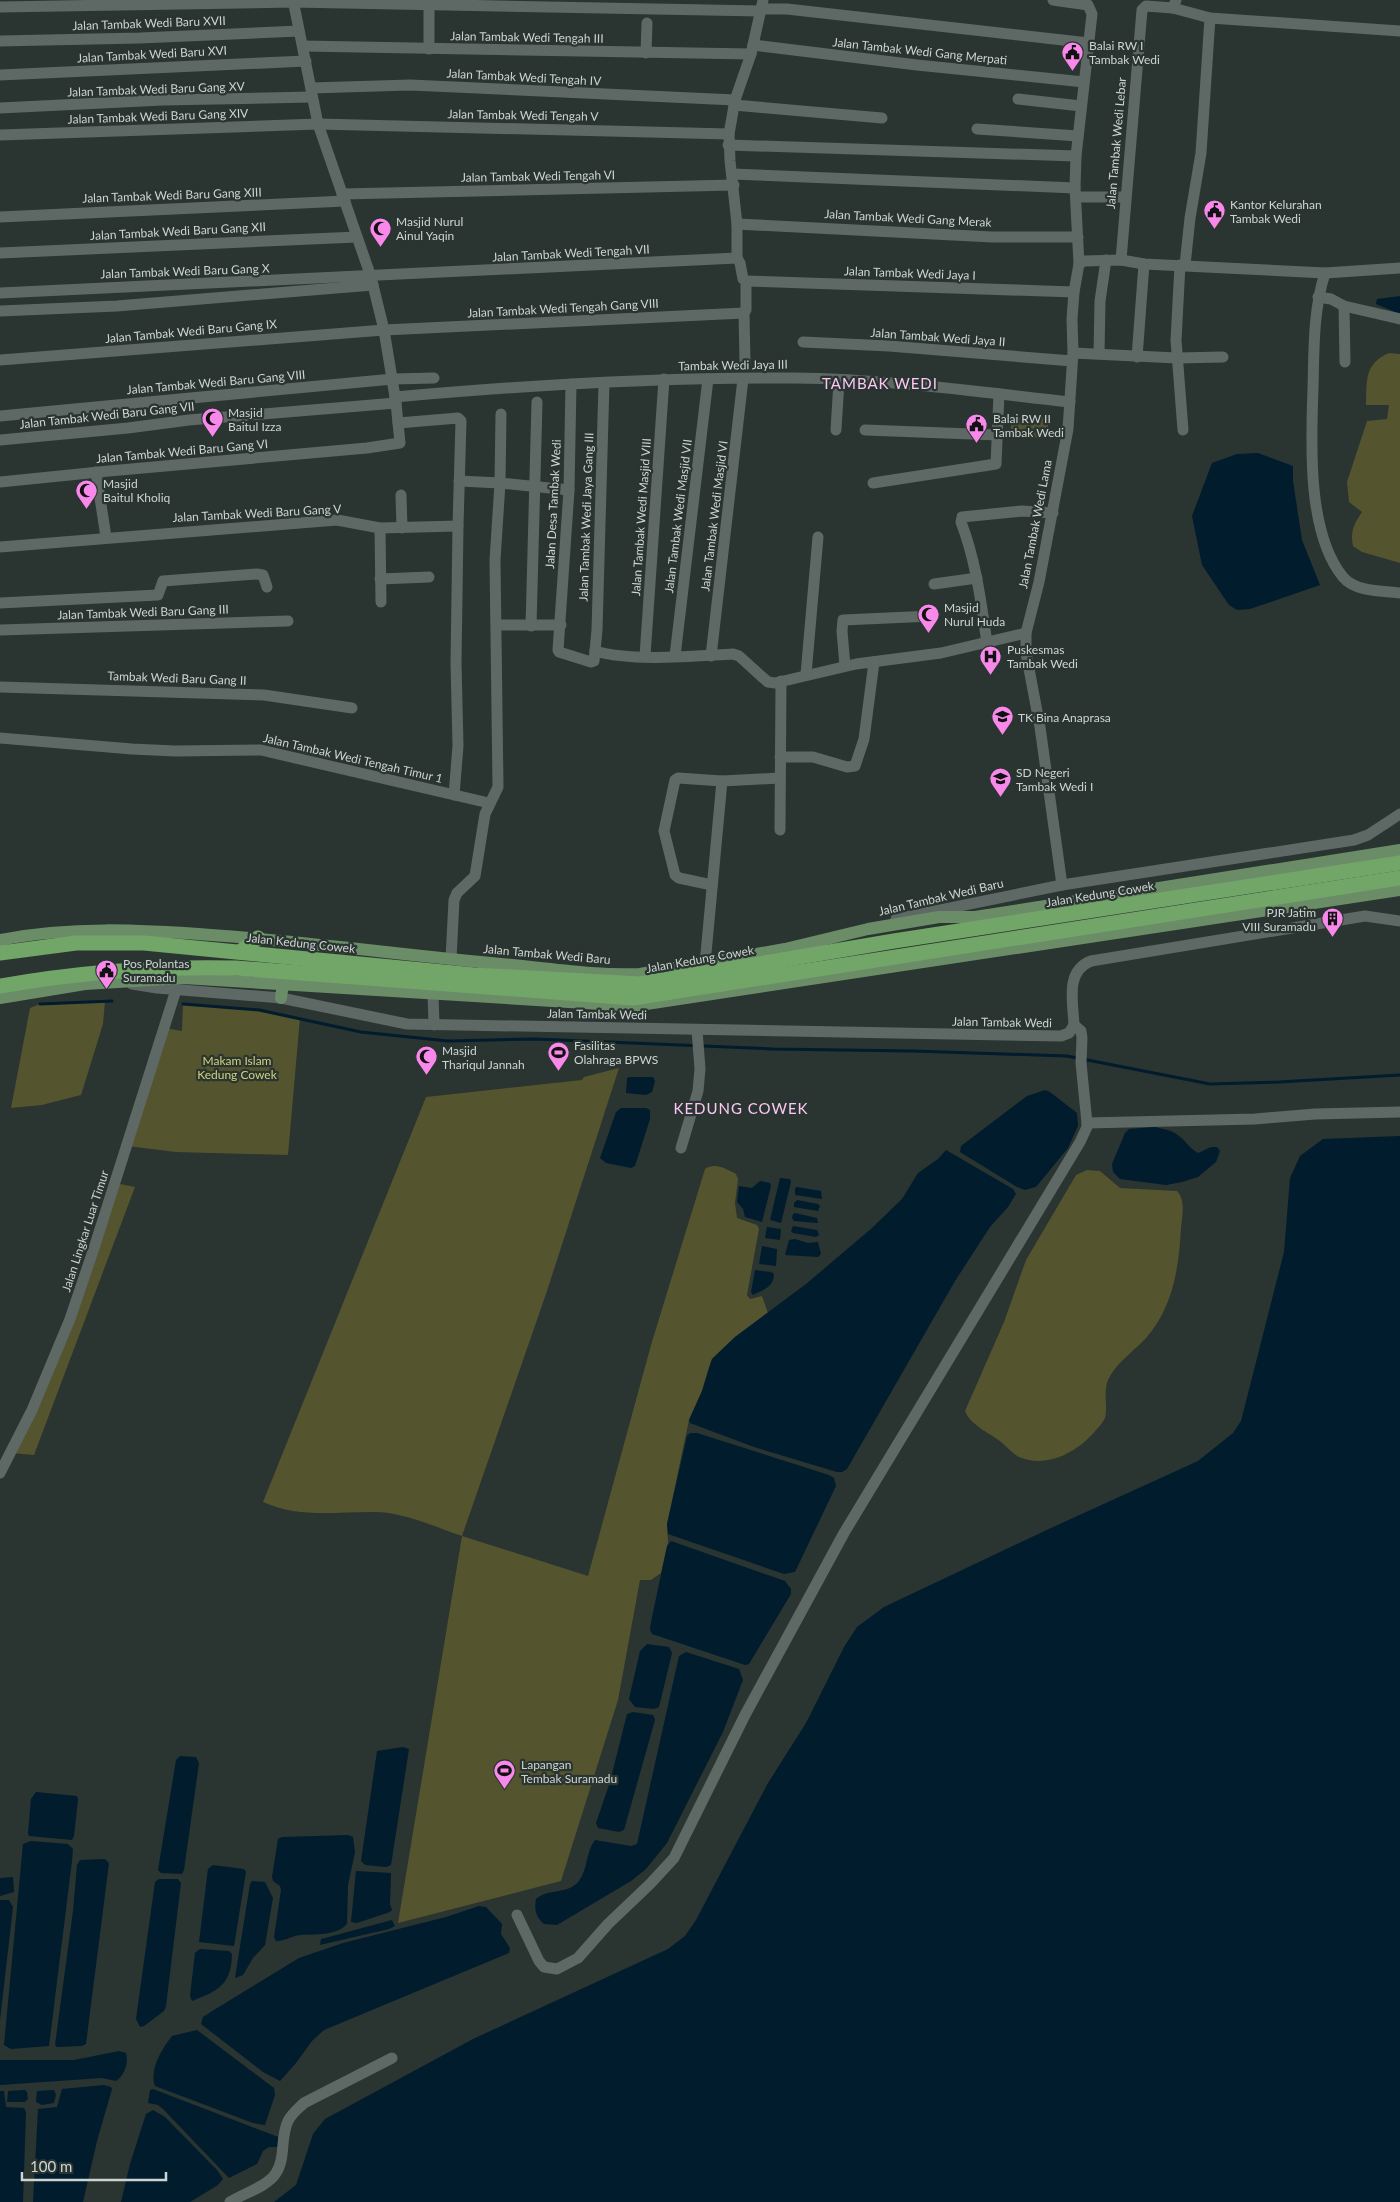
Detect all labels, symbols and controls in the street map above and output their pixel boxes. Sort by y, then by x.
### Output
street label: Jalan Tambak Wedi Baru XVII [72,13,226,33]
street label: Jalan Tambak Wedi Tengah III [450,28,604,46]
street label: Jalan Tambak Wedi Gang Merpati [832,34,1008,68]
place label: Balai RW I Tambak Wedi [1089,38,1160,67]
public building icon: Balai RW I Tambak Wedi [1061,40,1085,71]
street label: Jalan Tambak Wedi Baru XVI [77,43,227,65]
street label: Jalan Tambak Wedi Tengah IV [446,65,603,89]
street label: Jalan Tambak Wedi Lebar [1103,76,1129,209]
street label: Jalan Tambak Wedi Baru Gang XV [67,78,246,100]
street label: Jalan Tambak Wedi Baru Gang XIV [67,105,249,127]
street label: Jalan Tambak Wedi Tengah V [447,106,599,124]
street label: Jalan Tambak Wedi Tengah VI [461,167,615,185]
street label: Jalan Tambak Wedi Baru Gang XIII [82,184,262,206]
place label: Kantor Kelurahan Tambak Wedi [1230,197,1322,226]
public building icon: Kantor Kelurahan Tambak Wedi [1202,199,1226,230]
street label: Jalan Tambak Wedi Gang Merak [824,206,993,230]
place label: Masjid Nurul Ainul Yaqin [396,214,463,243]
mosque icon: Masjid Nurul Ainul Yaqin [368,216,392,247]
street label: Jalan Tambak Wedi Baru Gang XII [90,219,266,243]
street label: Jalan Tambak Wedi Tengah VII [492,241,650,265]
street label: Jalan Tambak Wedi Baru Gang X [100,261,270,281]
street label: Jalan Tambak Wedi Jaya I [844,263,976,283]
street label: Jalan Tambak Wedi Tengah Gang VIII [467,295,659,321]
street label: Jalan Tambak Wedi Baru Gang IX [104,316,278,346]
street label: Jalan Tambak Wedi Jaya II [870,325,1006,349]
street label: Tambak Wedi Jaya III [678,357,788,373]
street label: Jalan Tambak Wedi Baru Gang VIII [126,367,306,397]
district label: TAMBAK WEDI [822,374,938,392]
street label: Jalan Tambak Wedi Baru Gang VII [19,398,195,432]
place label: Masjid Baitul Izza [228,405,281,434]
mosque icon: Masjid Baitul Izza [200,407,224,438]
place label: Balai RW II Tambak Wedi [993,411,1064,440]
public building icon: Balai RW II Tambak Wedi [965,413,989,444]
street label: Jalan Tambak Wedi Jaya Gang III [576,432,596,602]
street label: Jalan Tambak Wedi Baru Gang VI [95,436,269,466]
street label: Jalan Tambak Wedi Masjid VIII [628,437,654,597]
street label: Jalan Tambak Wedi Masjid VII [661,438,695,594]
street label: Jalan Desa Tambak Wedi [542,439,564,569]
street label: Jalan Tambak Wedi Masjid VI [697,440,731,592]
street label: Jalan Tambak Wedi Lama [1015,458,1055,590]
place label: Masjid Baitul Kholiq [103,476,170,505]
mosque icon: Masjid Baitul Kholiq [75,478,99,509]
street label: Jalan Tambak Wedi Baru Gang V [172,501,343,525]
place label: Masjid Nurul Huda [944,600,1005,629]
street label: Jalan Tambak Wedi Baru Gang III [57,602,229,622]
mosque icon: Masjid Nurul Huda [916,602,940,633]
place label: Puskesmas Tambak Wedi [1007,642,1078,671]
hospital icon: Puskesmas Tambak Wedi [979,644,1003,675]
street label: Tambak Wedi Baru Gang II [107,668,247,688]
school or university icon: TK Bina Anaprasa [990,705,1014,736]
place label: TK Bina Anaprasa [1018,710,1111,725]
street label: Jalan Tambak Wedi Tengah Timur 1 [262,730,444,786]
place label: SD Negeri Tambak Wedi I [1016,765,1093,794]
school or university icon: SD Negeri Tambak Wedi I [988,767,1012,798]
street label: Jalan Tambak Wedi Baru [877,875,1005,919]
street label: Jalan Kedung Cowek [1045,878,1156,910]
place label: PJR Jatim VIII Suramadu [1242,905,1316,934]
building icon: PJR Jatim VIII Suramadu [1320,907,1344,938]
street label: Jalan Kedung Cowek [246,930,357,956]
street label: Jalan Tambak Wedi Baru [483,941,611,967]
street label: Jalan Kedung Cowek [645,942,756,976]
place label: Pos Polantas Suramadu [123,956,190,985]
public building icon: Pos Polantas Suramadu [95,958,119,989]
street label: Jalan Tambak Wedi [547,1006,647,1022]
street label: Jalan Tambak Wedi [952,1014,1052,1030]
place label: Fasilitas Olahraga BPWS [574,1038,658,1067]
sports icon: Fasilitas Olahraga BPWS [546,1040,570,1071]
place label: Masjid Thariqul Jannah [442,1043,525,1072]
mosque icon: Masjid Thariqul Jannah [414,1045,438,1076]
park label: Makam Islam Kedung Cowek [197,1053,278,1082]
district label: KEDUNG COWEK [673,1099,809,1117]
street label: Jalan Lingkar Luar Timur [58,1168,112,1294]
place label: Lapangan Tembak Suramadu [521,1757,617,1786]
sports icon: Lapangan Tembak Suramadu [493,1759,517,1790]
scale bar [22,2150,166,2182]
text: 100 m [30,2157,72,2175]

